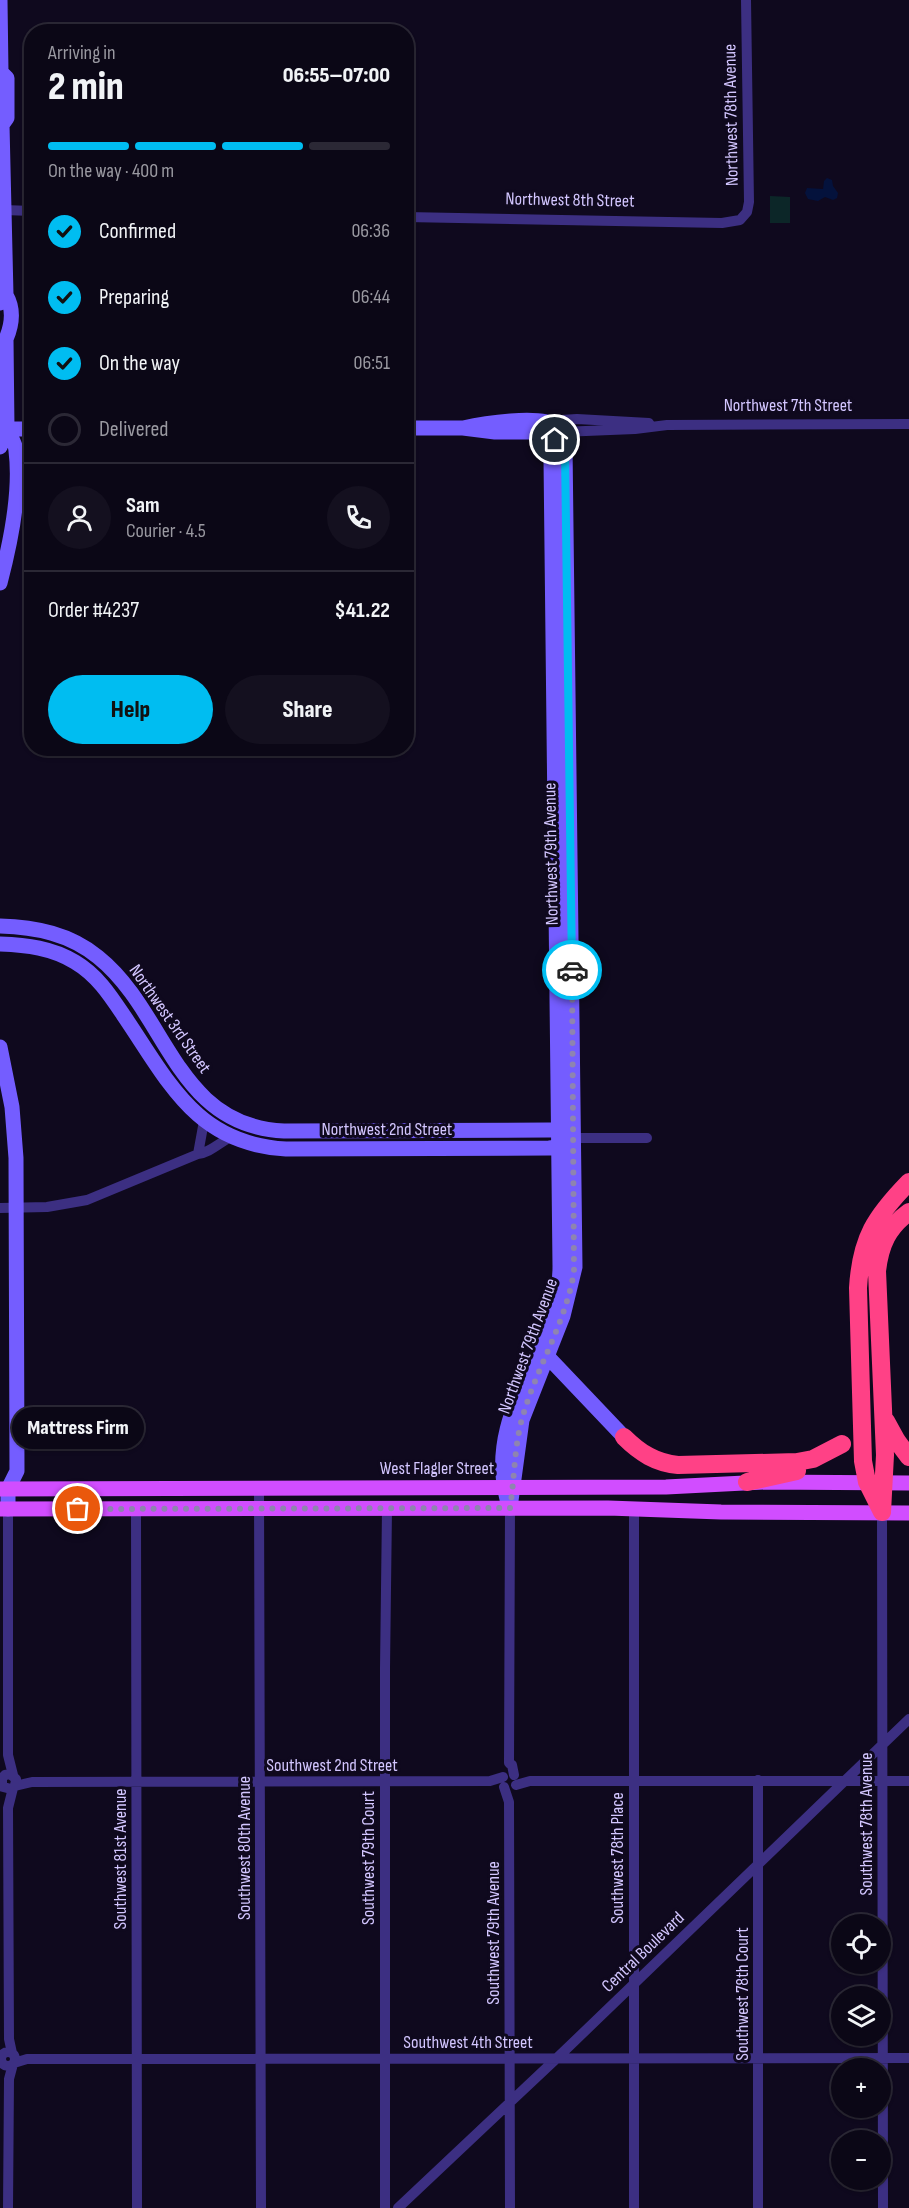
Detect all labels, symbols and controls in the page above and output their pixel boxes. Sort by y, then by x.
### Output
text: Arriving in [48,41,116,65]
street label: Northwest 78th Avenue [719,44,743,186]
text: 06:55–07:00 [283,62,390,89]
text: 2 min [48,64,124,111]
text: On the way · 400 m [48,159,174,183]
street label: Northwest 8th Street [505,188,635,212]
icon: check [48,215,81,248]
text: Confirmed [99,218,176,245]
text: 06:36 [351,219,390,243]
icon: check [48,281,81,314]
text: Preparing [99,284,169,311]
text: 06:44 [352,285,390,309]
icon: check [48,347,81,380]
text: On the way [99,350,180,377]
text: 06:51 [354,351,390,375]
street label: Northwest 7th Street [724,395,853,416]
pin [529,414,580,465]
text: Delivered [99,416,168,443]
icon: home [538,423,571,456]
button: person [48,486,111,549]
button: phone [327,486,390,549]
text: Sam [126,492,160,519]
text: Courier · 4.5 [126,519,206,543]
text: Order #4237 [48,597,139,624]
text: $41.22 [335,597,390,624]
button: Help [48,675,213,744]
button: Share [225,675,390,744]
street label: Northwest 79th Avenue [539,782,563,926]
courier [542,940,602,1000]
icon: car [556,954,589,987]
street label: Northwest 3rd Street [125,961,216,1078]
street label: Northwest 2nd Street [322,1119,453,1140]
street label: Northwest 79th Avenue [494,1275,562,1417]
callout: Mattress Firm [12,1407,144,1449]
text: Mattress Firm [27,1416,129,1440]
street label: West Flagler Street [380,1458,495,1479]
pin [52,1483,103,1534]
icon: bag [61,1492,94,1525]
street label: Southwest 78th Avenue [856,1752,877,1896]
street label: Southwest 2nd Street [266,1755,398,1776]
street label: Southwest 80th Avenue [234,1776,255,1920]
street label: Southwest 81st Avenue [110,1789,131,1929]
street label: Southwest 79th Court [358,1791,379,1925]
street label: Southwest 78th Place [607,1792,628,1924]
street label: Southwest 79th Avenue [483,1861,504,2005]
street label: Central Boulevard [597,1907,689,1997]
map controls [831,1914,891,2190]
button: locate [831,1914,891,1974]
street label: Southwest 78th Court [732,1927,753,2061]
button: layers [831,1986,891,2046]
street label: Southwest 4th Street [403,2032,533,2053]
button: + [831,2058,891,2118]
button: − [831,2130,891,2190]

